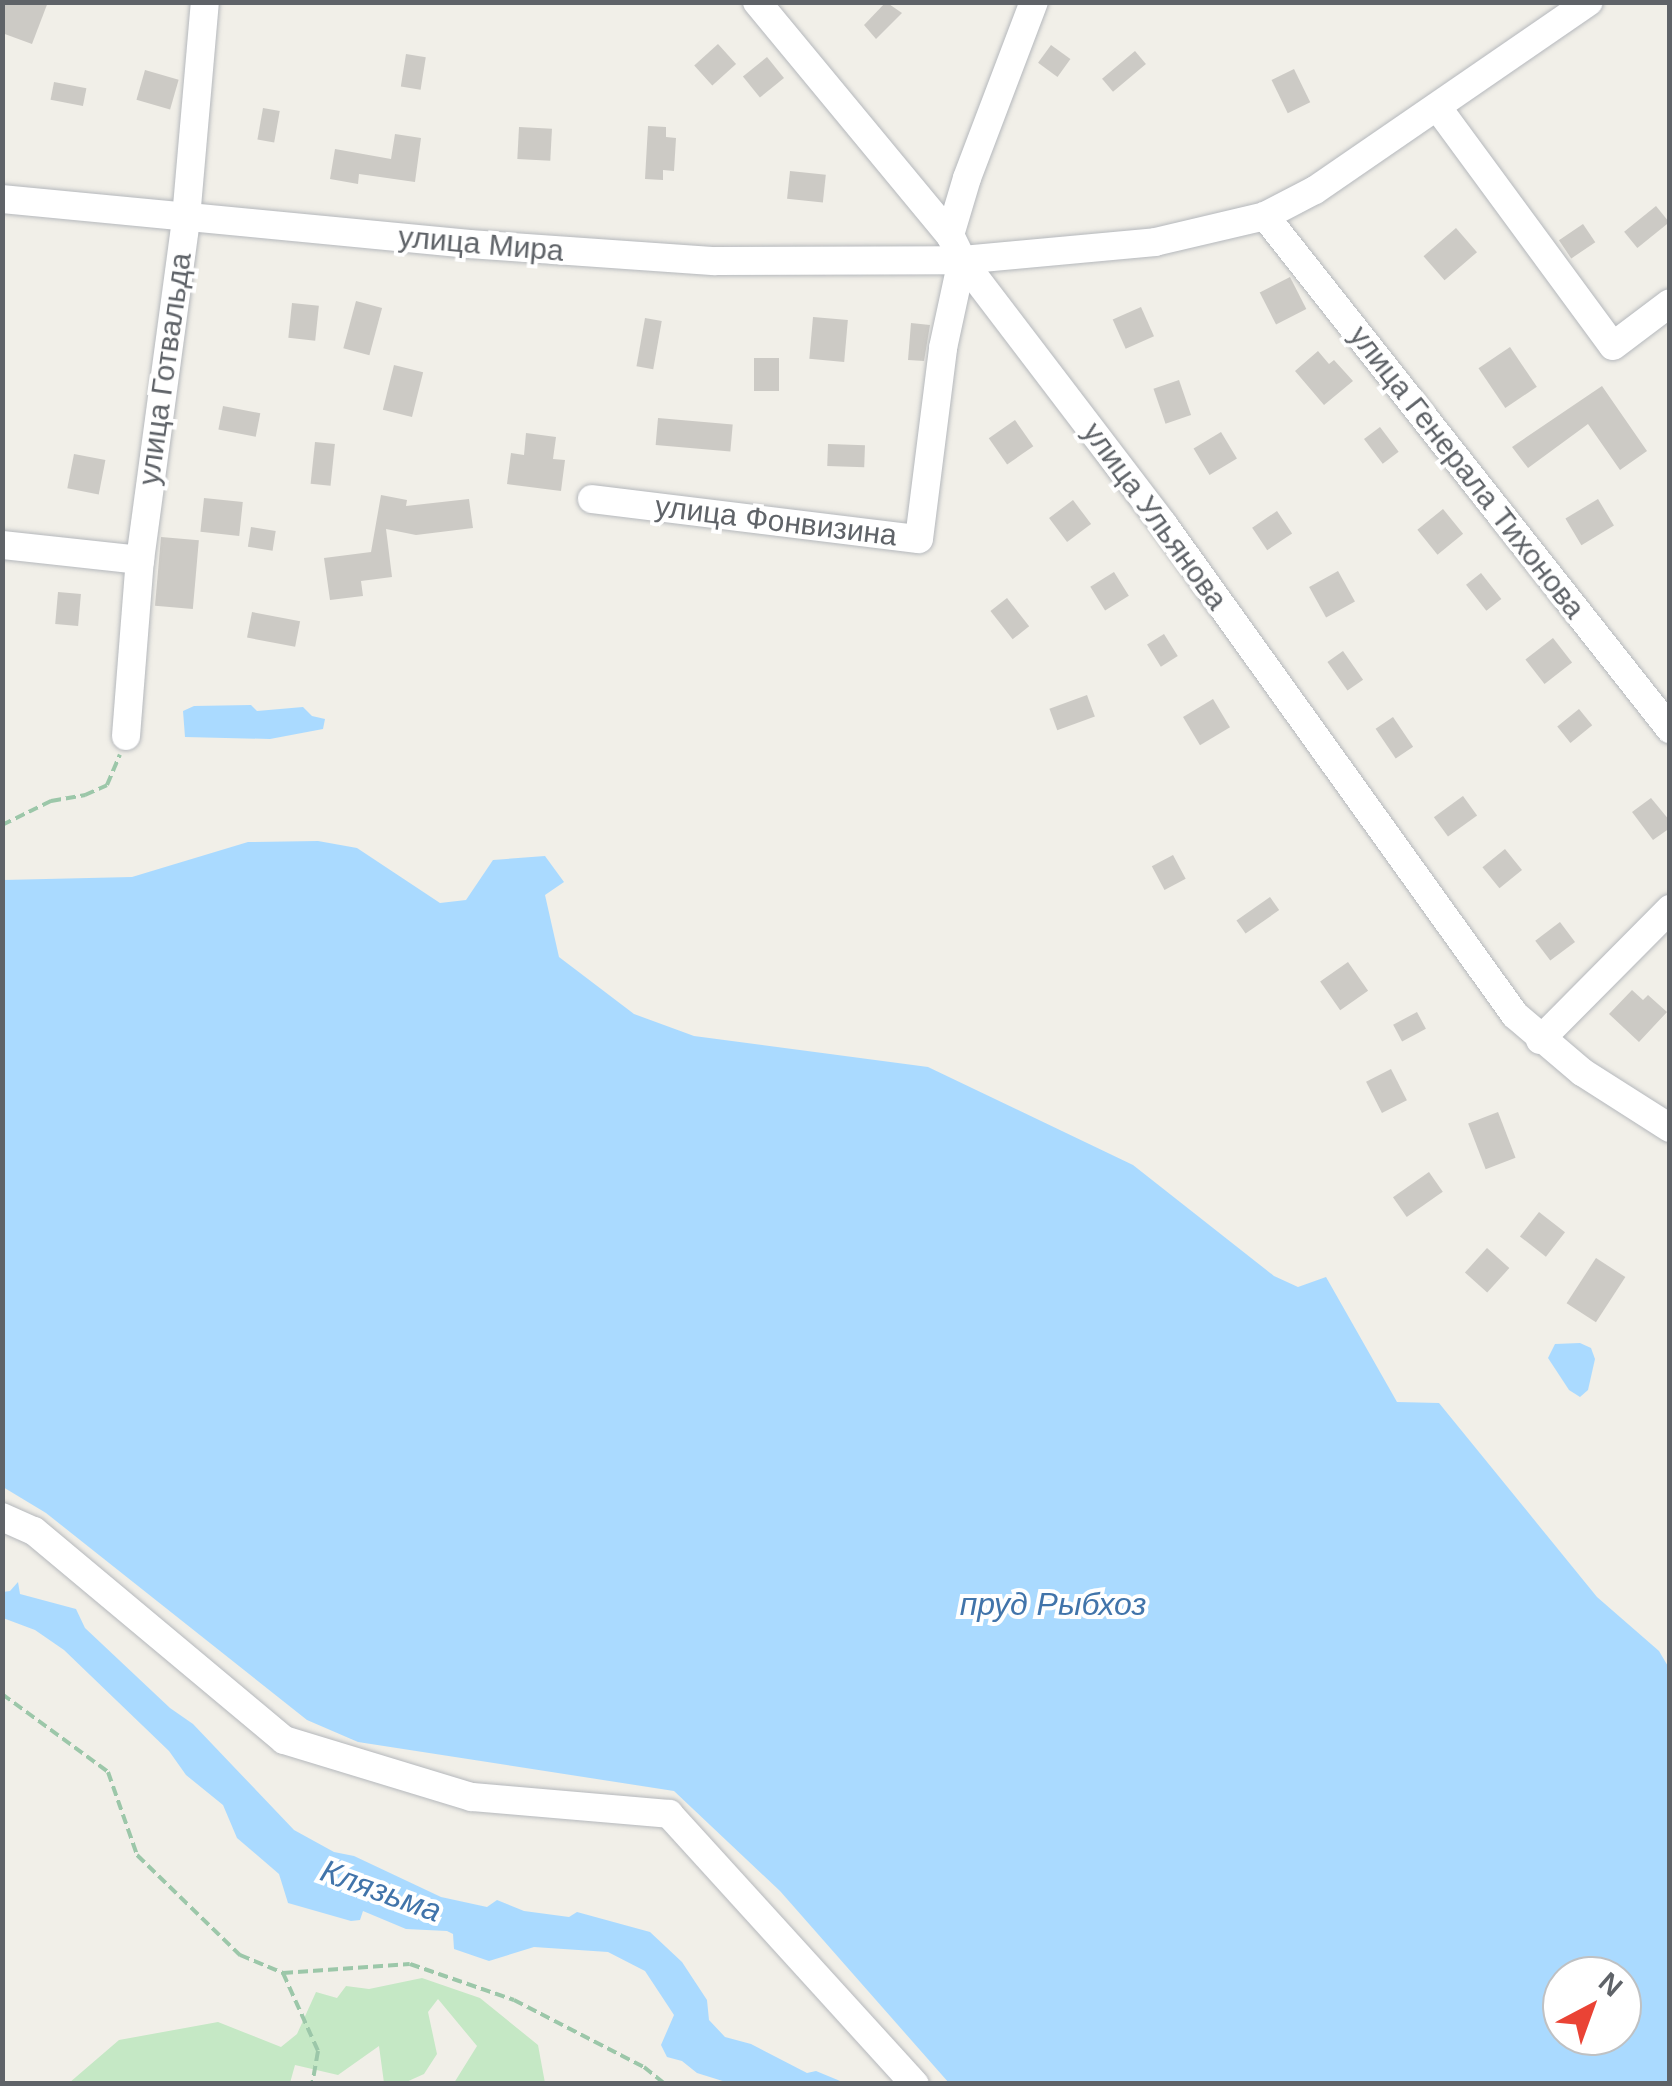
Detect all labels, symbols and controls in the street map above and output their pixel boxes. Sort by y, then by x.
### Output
street label: улица Мира [397,219,565,269]
street label: улица Готвальда [131,250,199,488]
street label: улица Генерала Тихонова [1342,318,1592,626]
street label: улица Ульянова [1075,415,1235,617]
street label: улица Фонвизина [653,488,899,554]
water label: пруд Рыбхоз [960,1585,1146,1623]
water label: Клязьма [315,1852,447,1930]
north arrow [1542,1956,1642,2056]
text: N [1593,1966,1628,2003]

